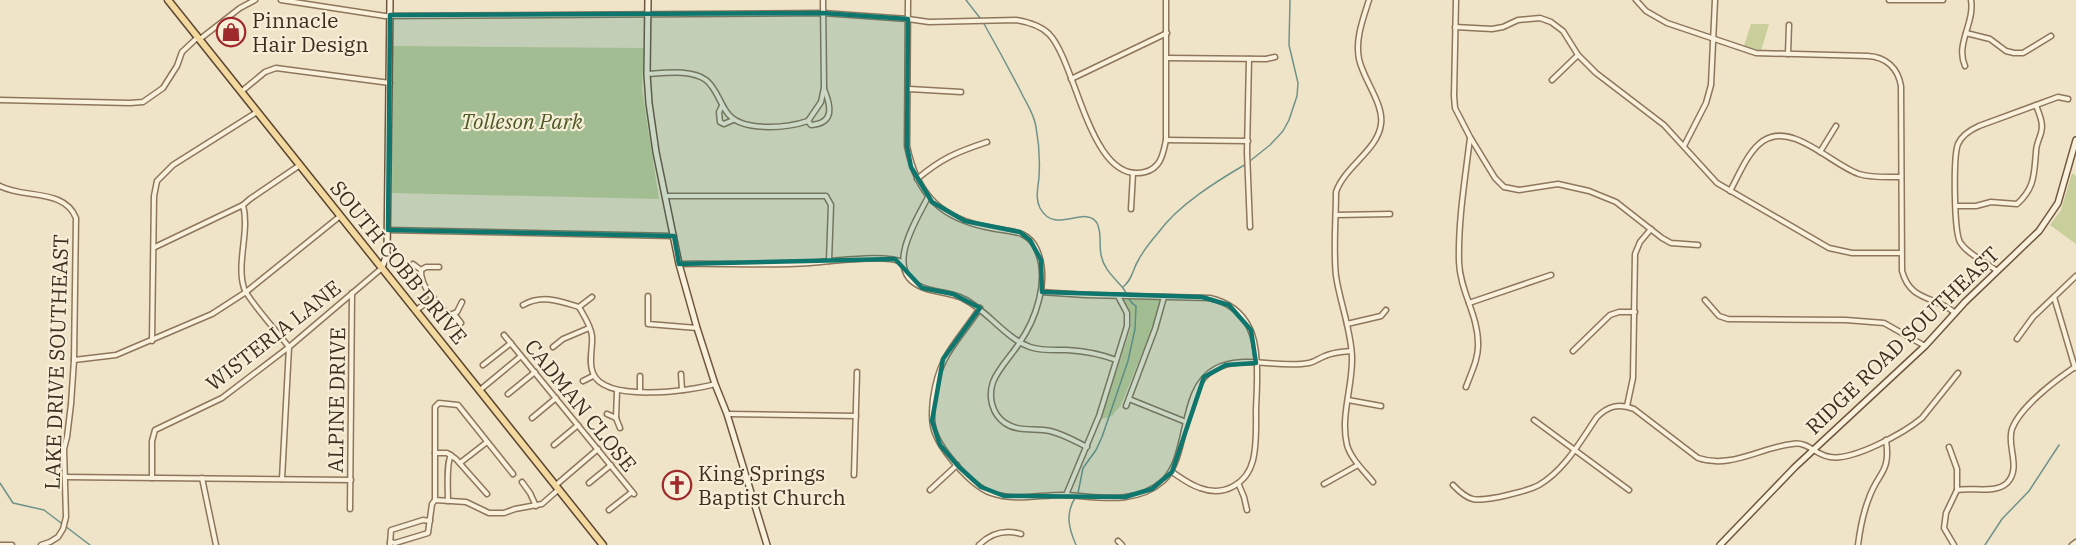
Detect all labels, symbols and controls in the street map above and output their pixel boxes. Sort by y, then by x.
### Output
place label: Pinnacle Hair Design [252,6,369,58]
shop icon: Pinnacle Hair Design [215,16,247,48]
park label: Tolleson Park [461,107,584,135]
street label: SOUTH COBB DRIVE [324,174,474,350]
street label: LAKE DRIVE SOUTHEAST [38,234,74,490]
street label: RIDGE ROAD SOUTHEAST [1799,240,2005,440]
street label: WISTERIA LANE [200,273,346,397]
street label: ALPINE DRIVE [321,327,351,473]
street label: CADMAN CLOSE [519,333,643,477]
place label: King Springs Baptist Church [698,459,846,511]
church icon: King Springs Baptist Church [661,469,693,501]

